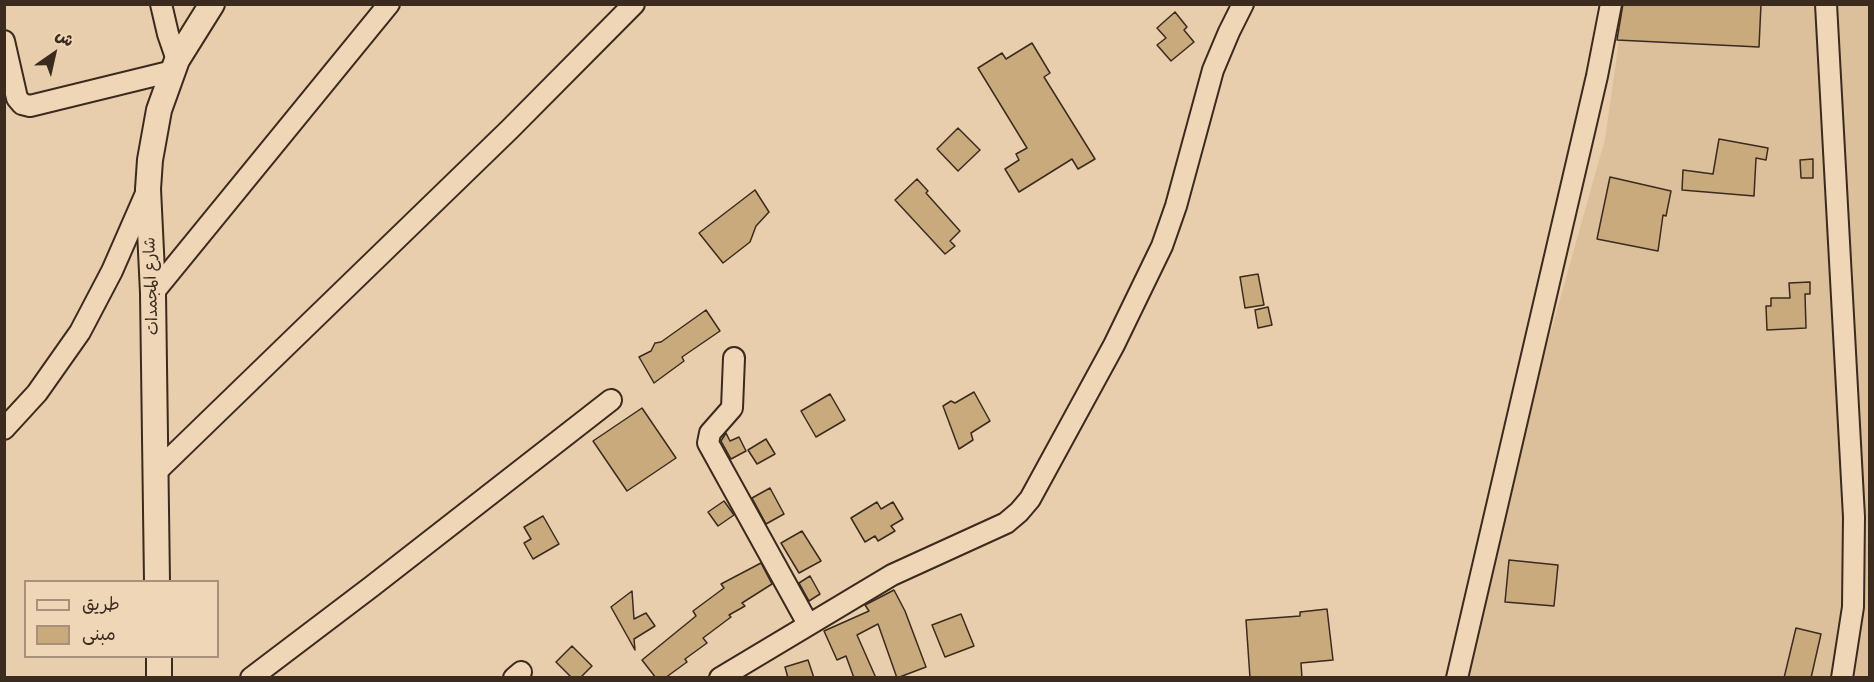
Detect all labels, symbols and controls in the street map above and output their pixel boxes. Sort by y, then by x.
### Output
north arrow [24,24,84,84]
text: ش [52,26,77,51]
street label: شارع المجمدات [141,237,163,335]
legend [24,580,219,658]
text: طريق [82,594,120,615]
text: مبنى [82,624,116,645]

